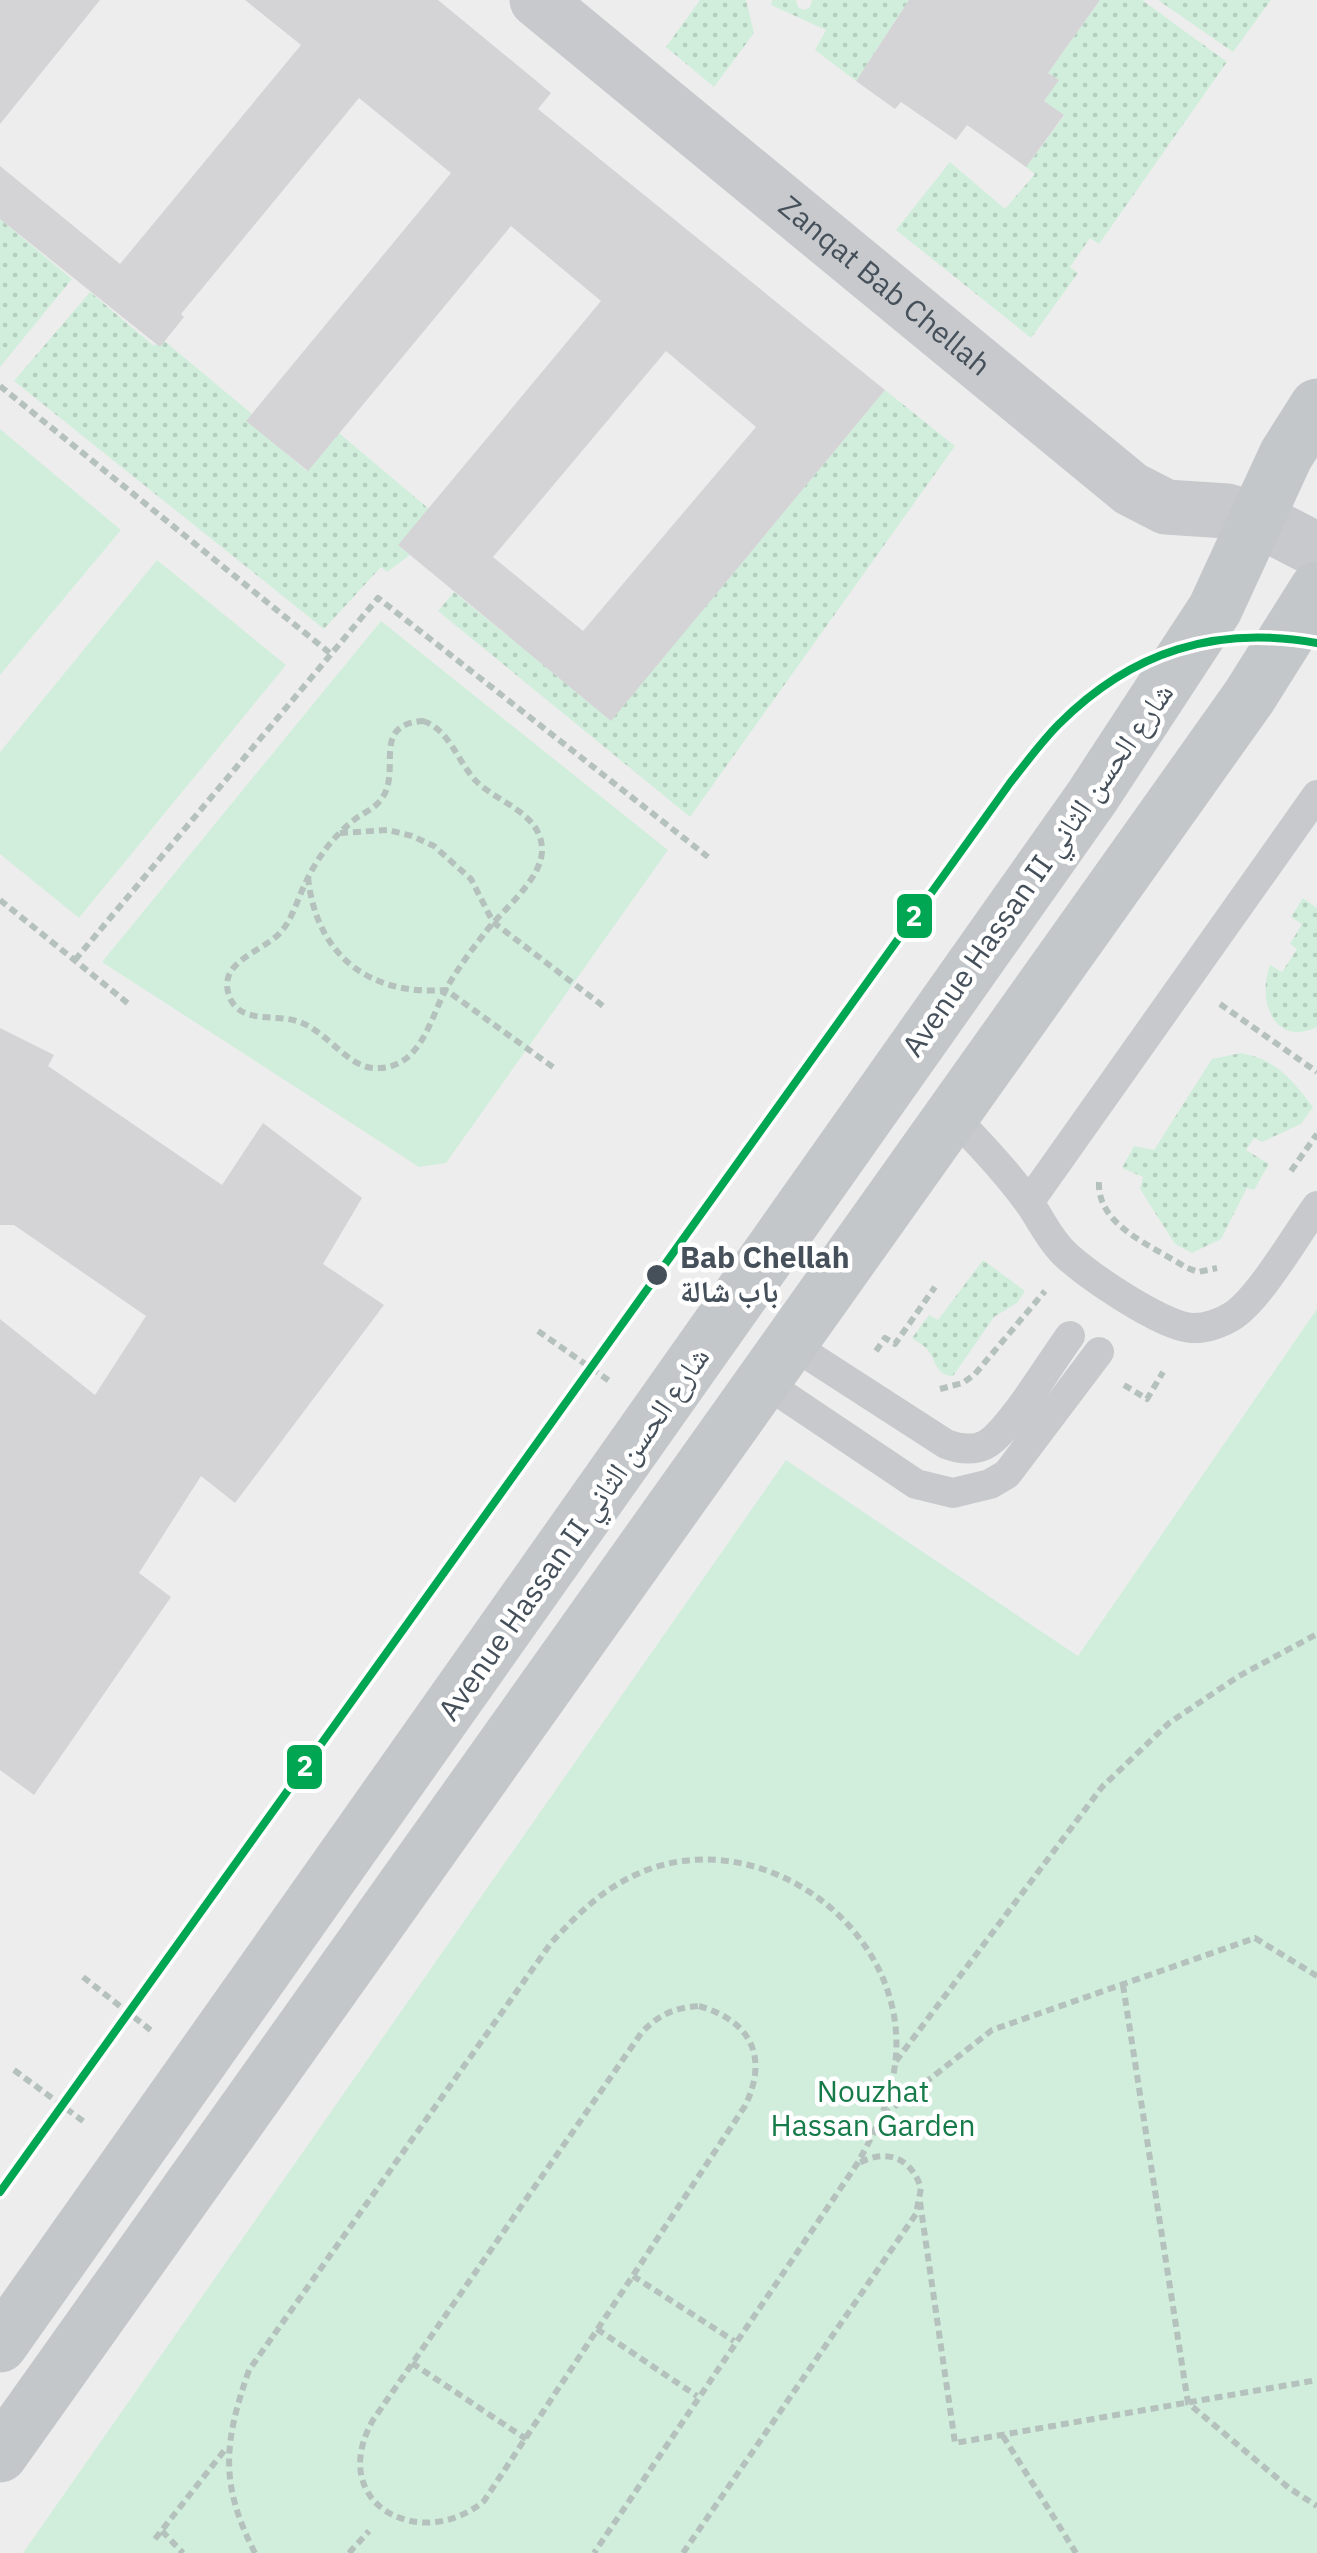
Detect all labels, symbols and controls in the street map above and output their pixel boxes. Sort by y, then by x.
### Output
street label: Zanqat Bab Chellah [771,186,999,384]
street label: Avenue Hassan II شارع الحسن الثاني [892,675,1186,1067]
line badge: 2 [895,892,934,940]
text: 2 [906,897,922,934]
place label: Bab Chellah باب شالة [680,1237,850,1310]
marker: Bab Chellah باب شالة [644,1262,670,1288]
street label: Avenue Hassan II شارع الحسن الثاني [428,1339,722,1731]
line badge: 2 [285,1743,324,1791]
text: 2 [297,1747,313,1784]
park label: Nouzhat Hassan Garden [770,2071,976,2144]

